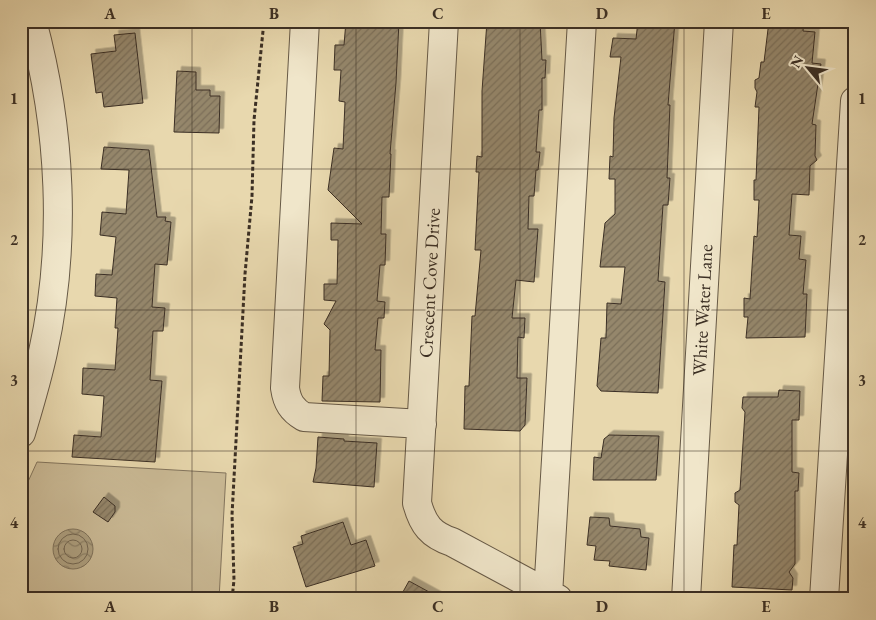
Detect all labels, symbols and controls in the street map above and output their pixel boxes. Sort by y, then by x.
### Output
text: A [103,3,116,24]
text: B [269,3,279,24]
text: C [432,3,444,24]
text: D [596,3,608,24]
text: E [761,3,771,24]
north arrow [784,42,834,92]
text: N [786,52,808,71]
text: 1 [10,88,18,109]
text: 1 [858,88,866,109]
street label: Crescent Cove Drive [413,207,446,359]
text: 2 [10,229,19,250]
text: 2 [858,229,867,250]
street label: White Water Lane [687,244,718,376]
text: 3 [10,370,18,391]
text: 3 [858,370,866,391]
text: 4 [10,512,19,533]
text: 4 [858,512,867,533]
text: A [103,596,116,617]
text: B [269,596,279,617]
text: C [432,596,444,617]
text: D [596,596,608,617]
text: E [761,596,771,617]

